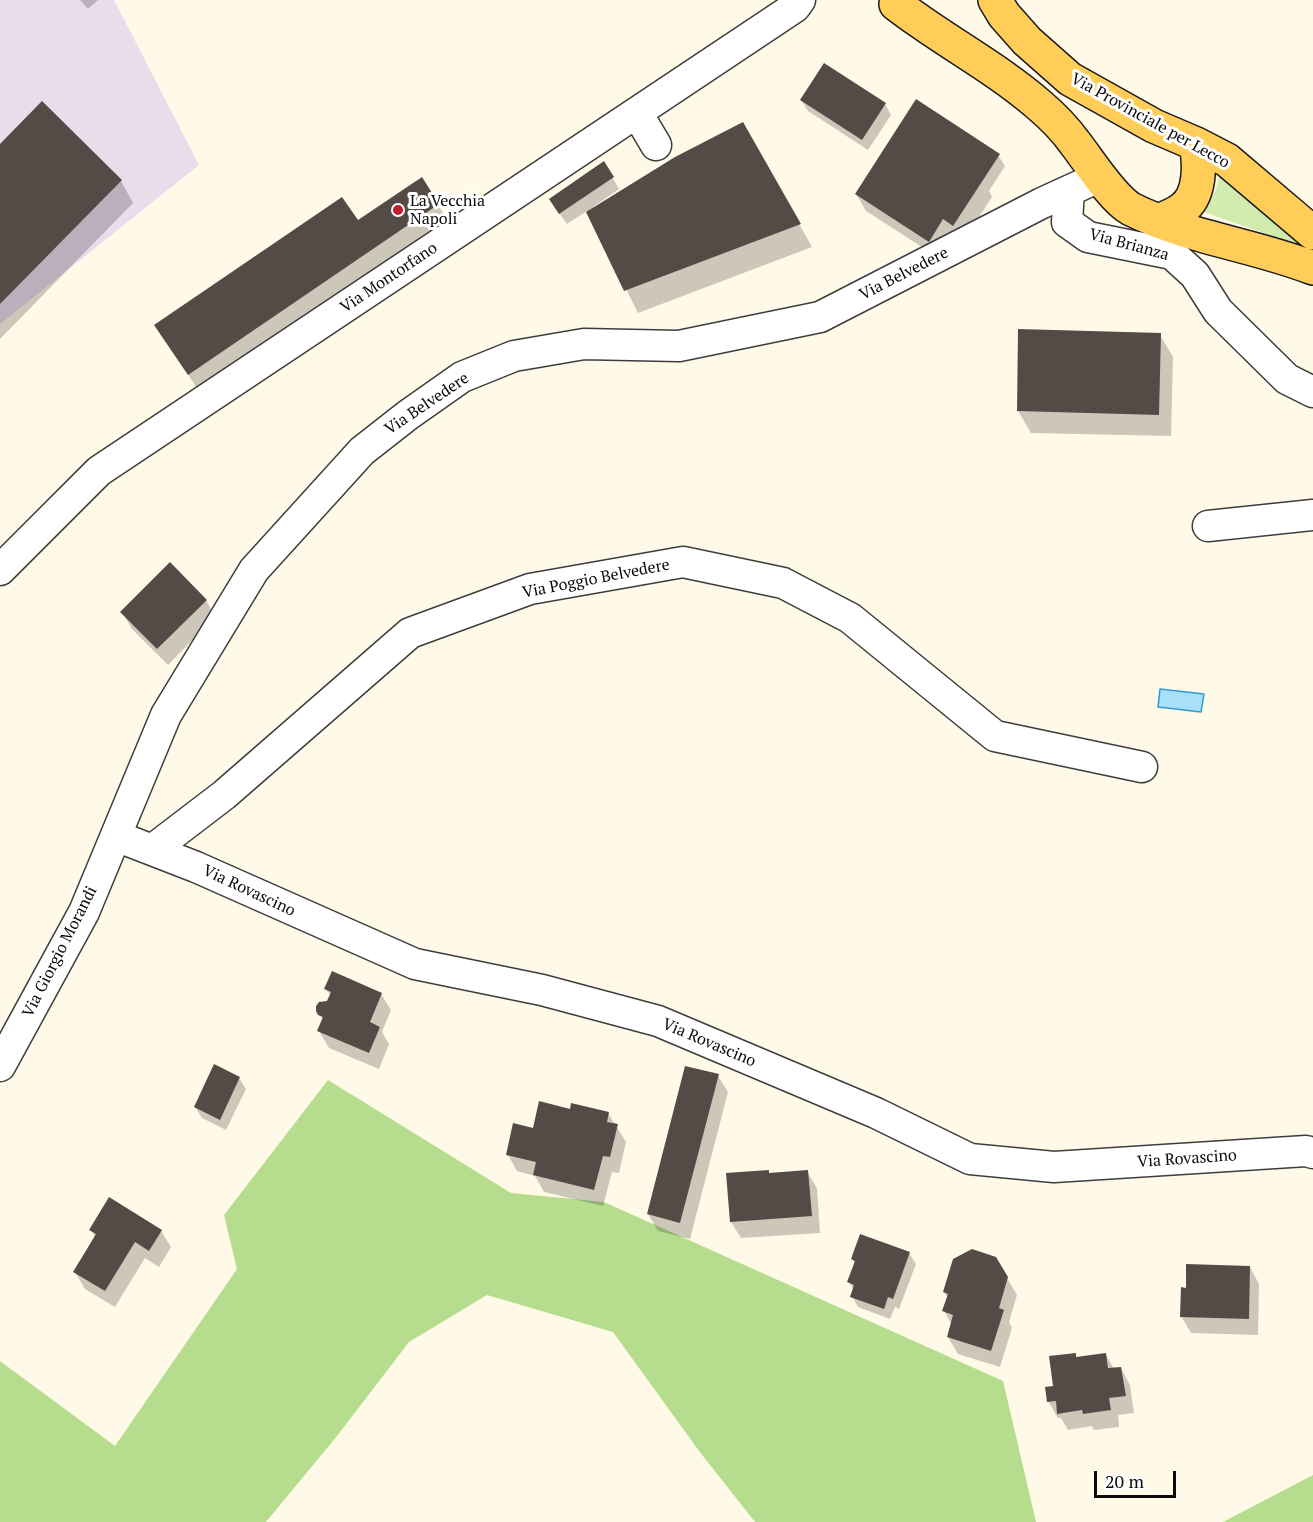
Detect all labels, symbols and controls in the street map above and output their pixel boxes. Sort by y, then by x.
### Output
street label: Via Provinciale per Lecco [1067,69,1233,173]
place label: La Vecchia Napoli [410,191,485,229]
marker: La Vecchia Napoli [391,203,405,217]
street label: Via Brianza [1087,225,1171,265]
street label: Via Montorfano [337,239,441,317]
street label: Via Belvedere [856,243,952,305]
street label: Via Belvedere [381,369,473,439]
street label: Via Poggio Belvedere [521,555,671,603]
street label: Via Rovascino [200,861,298,921]
street label: Via Giorgio Morandi [19,883,101,1021]
street label: Via Rovascino [659,1015,759,1071]
street label: Via Rovascino [1136,1146,1238,1172]
scale bar [1097,1459,1180,1497]
text: 20 m [1105,1469,1144,1493]

